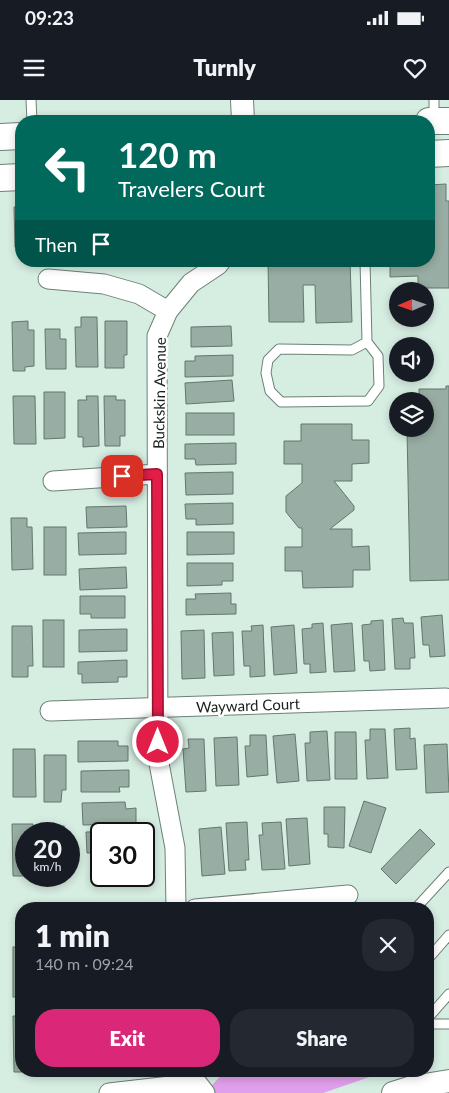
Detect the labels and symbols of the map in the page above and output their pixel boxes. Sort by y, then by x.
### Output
north arrow [389,282,434,328]
street label: Buckskin Avenue [149,337,169,449]
pin [101,455,143,497]
street label: Wayward Court [196,694,301,716]
position arrow [131,715,183,767]
speed limit sign: 30 [90,822,155,887]

